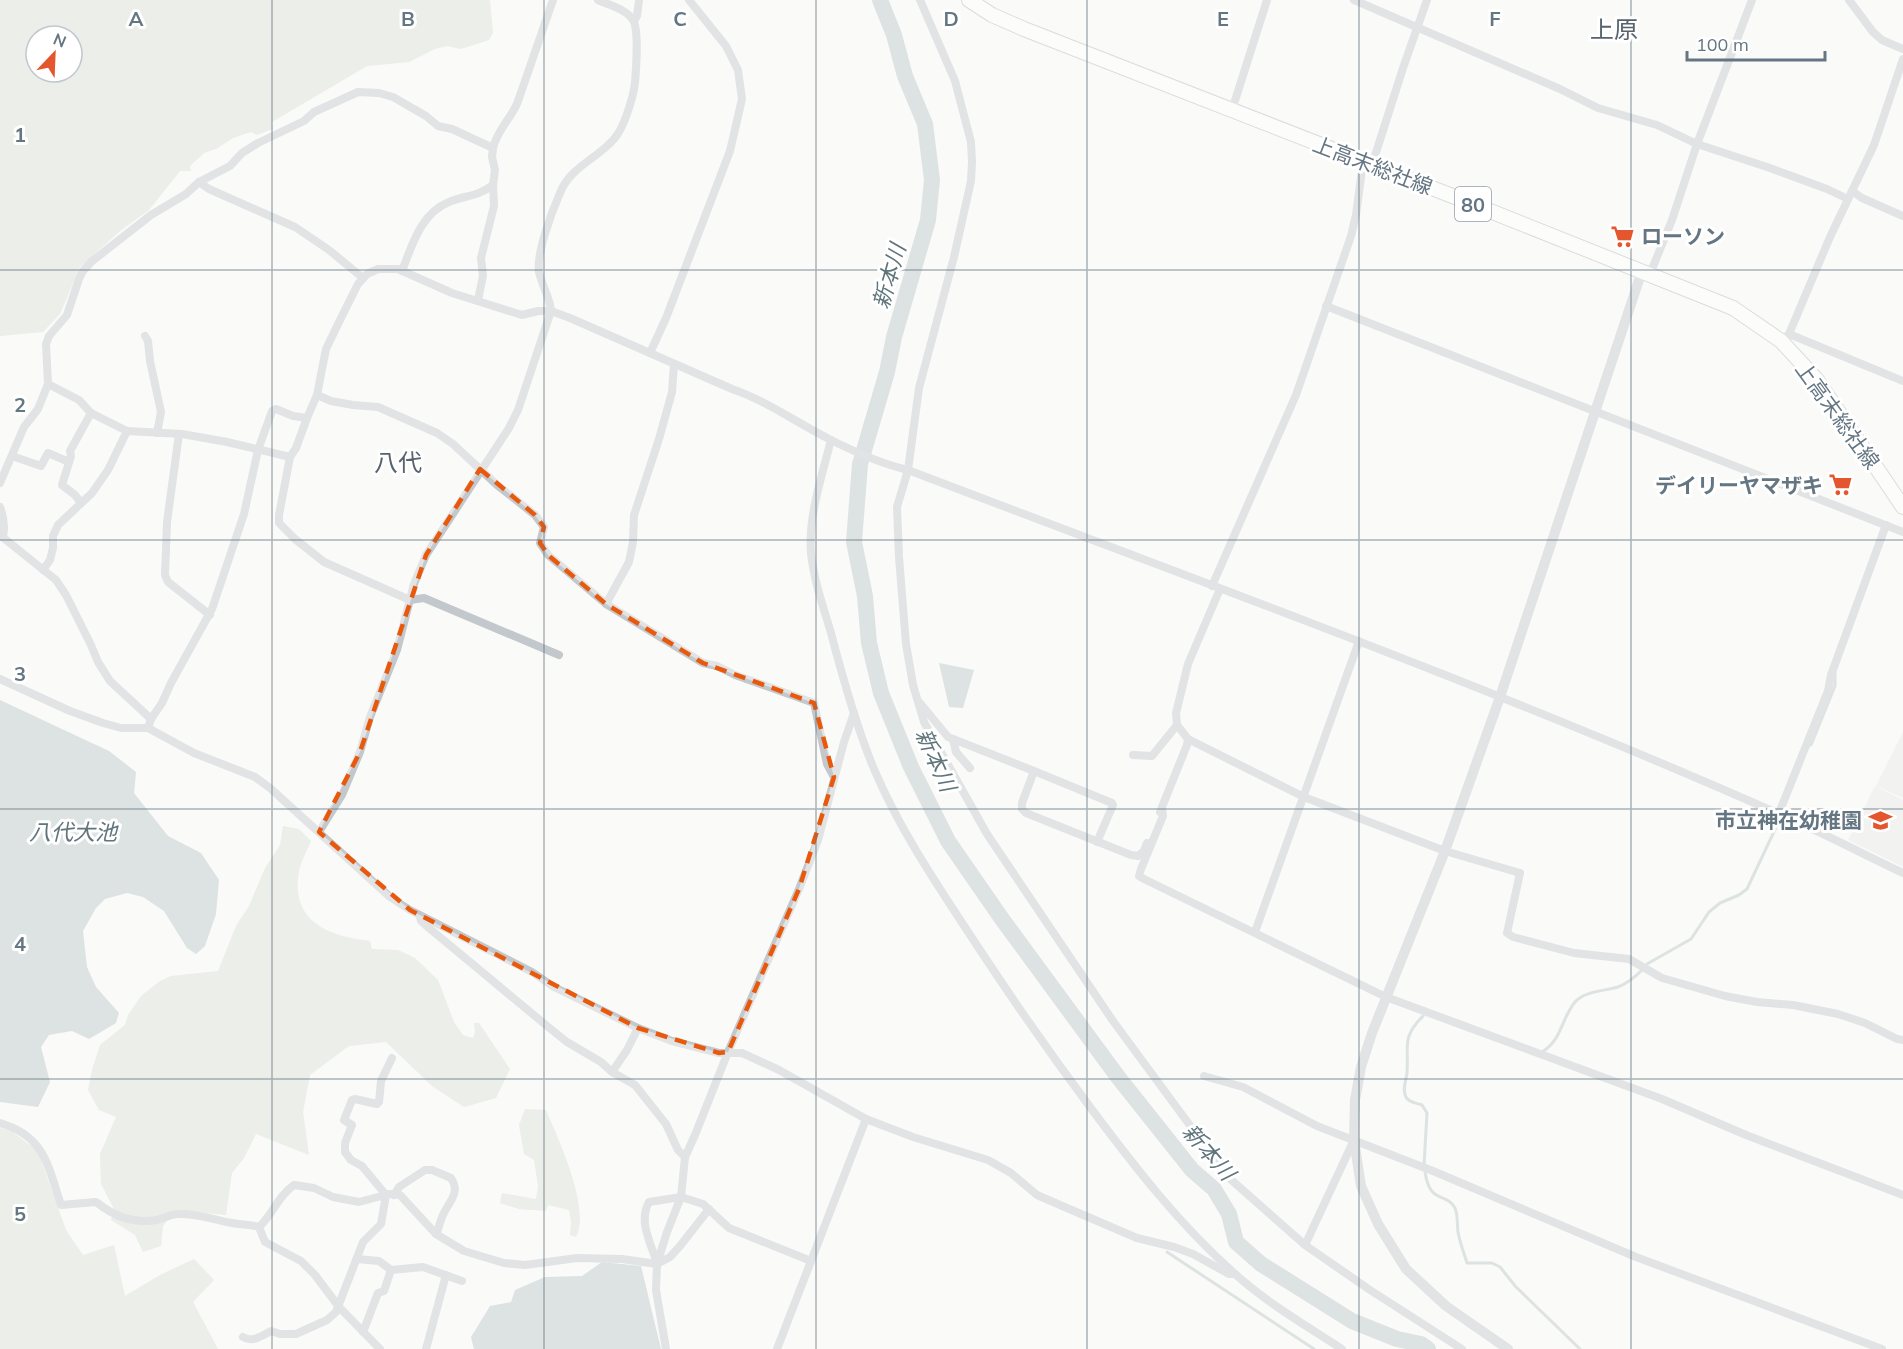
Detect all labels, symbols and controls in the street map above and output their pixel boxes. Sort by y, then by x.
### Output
text: A [129,6,144,31]
text: B [401,6,415,31]
text: C [673,6,687,31]
text: D [943,6,959,31]
text: E [1217,6,1229,31]
text: F [1489,6,1501,31]
district label: 上原 [1590,14,1638,44]
north arrow [24,24,84,84]
scale bar [1687,24,1825,62]
text: N [50,29,69,52]
text: 100 m [1696,33,1749,56]
text: 1 [14,122,26,147]
street label: 上高末総社線 [1310,130,1436,200]
road number: 80 [1455,187,1491,221]
supermarket icon: ローソン [1610,223,1636,249]
place label: ローソン [1641,223,1725,249]
water label: 新本川 [866,239,912,312]
street label: 上高末総社線 [1790,356,1886,474]
text: 2 [14,392,26,417]
district label: 八代 [374,447,422,477]
place label: デイリーヤマザキ [1655,472,1823,498]
supermarket icon: デイリーヤマザキ [1828,472,1854,498]
text: 3 [14,661,26,686]
water label: 新本川 [910,724,963,798]
place label: 市立神在幼稚園 [1715,807,1862,833]
school or university icon: 市立神在幼稚園 [1867,807,1893,833]
water label: 八代大池 [29,818,119,846]
text: 4 [14,931,26,956]
water label: 新本川 [1177,1118,1243,1188]
text: 5 [14,1201,26,1226]

